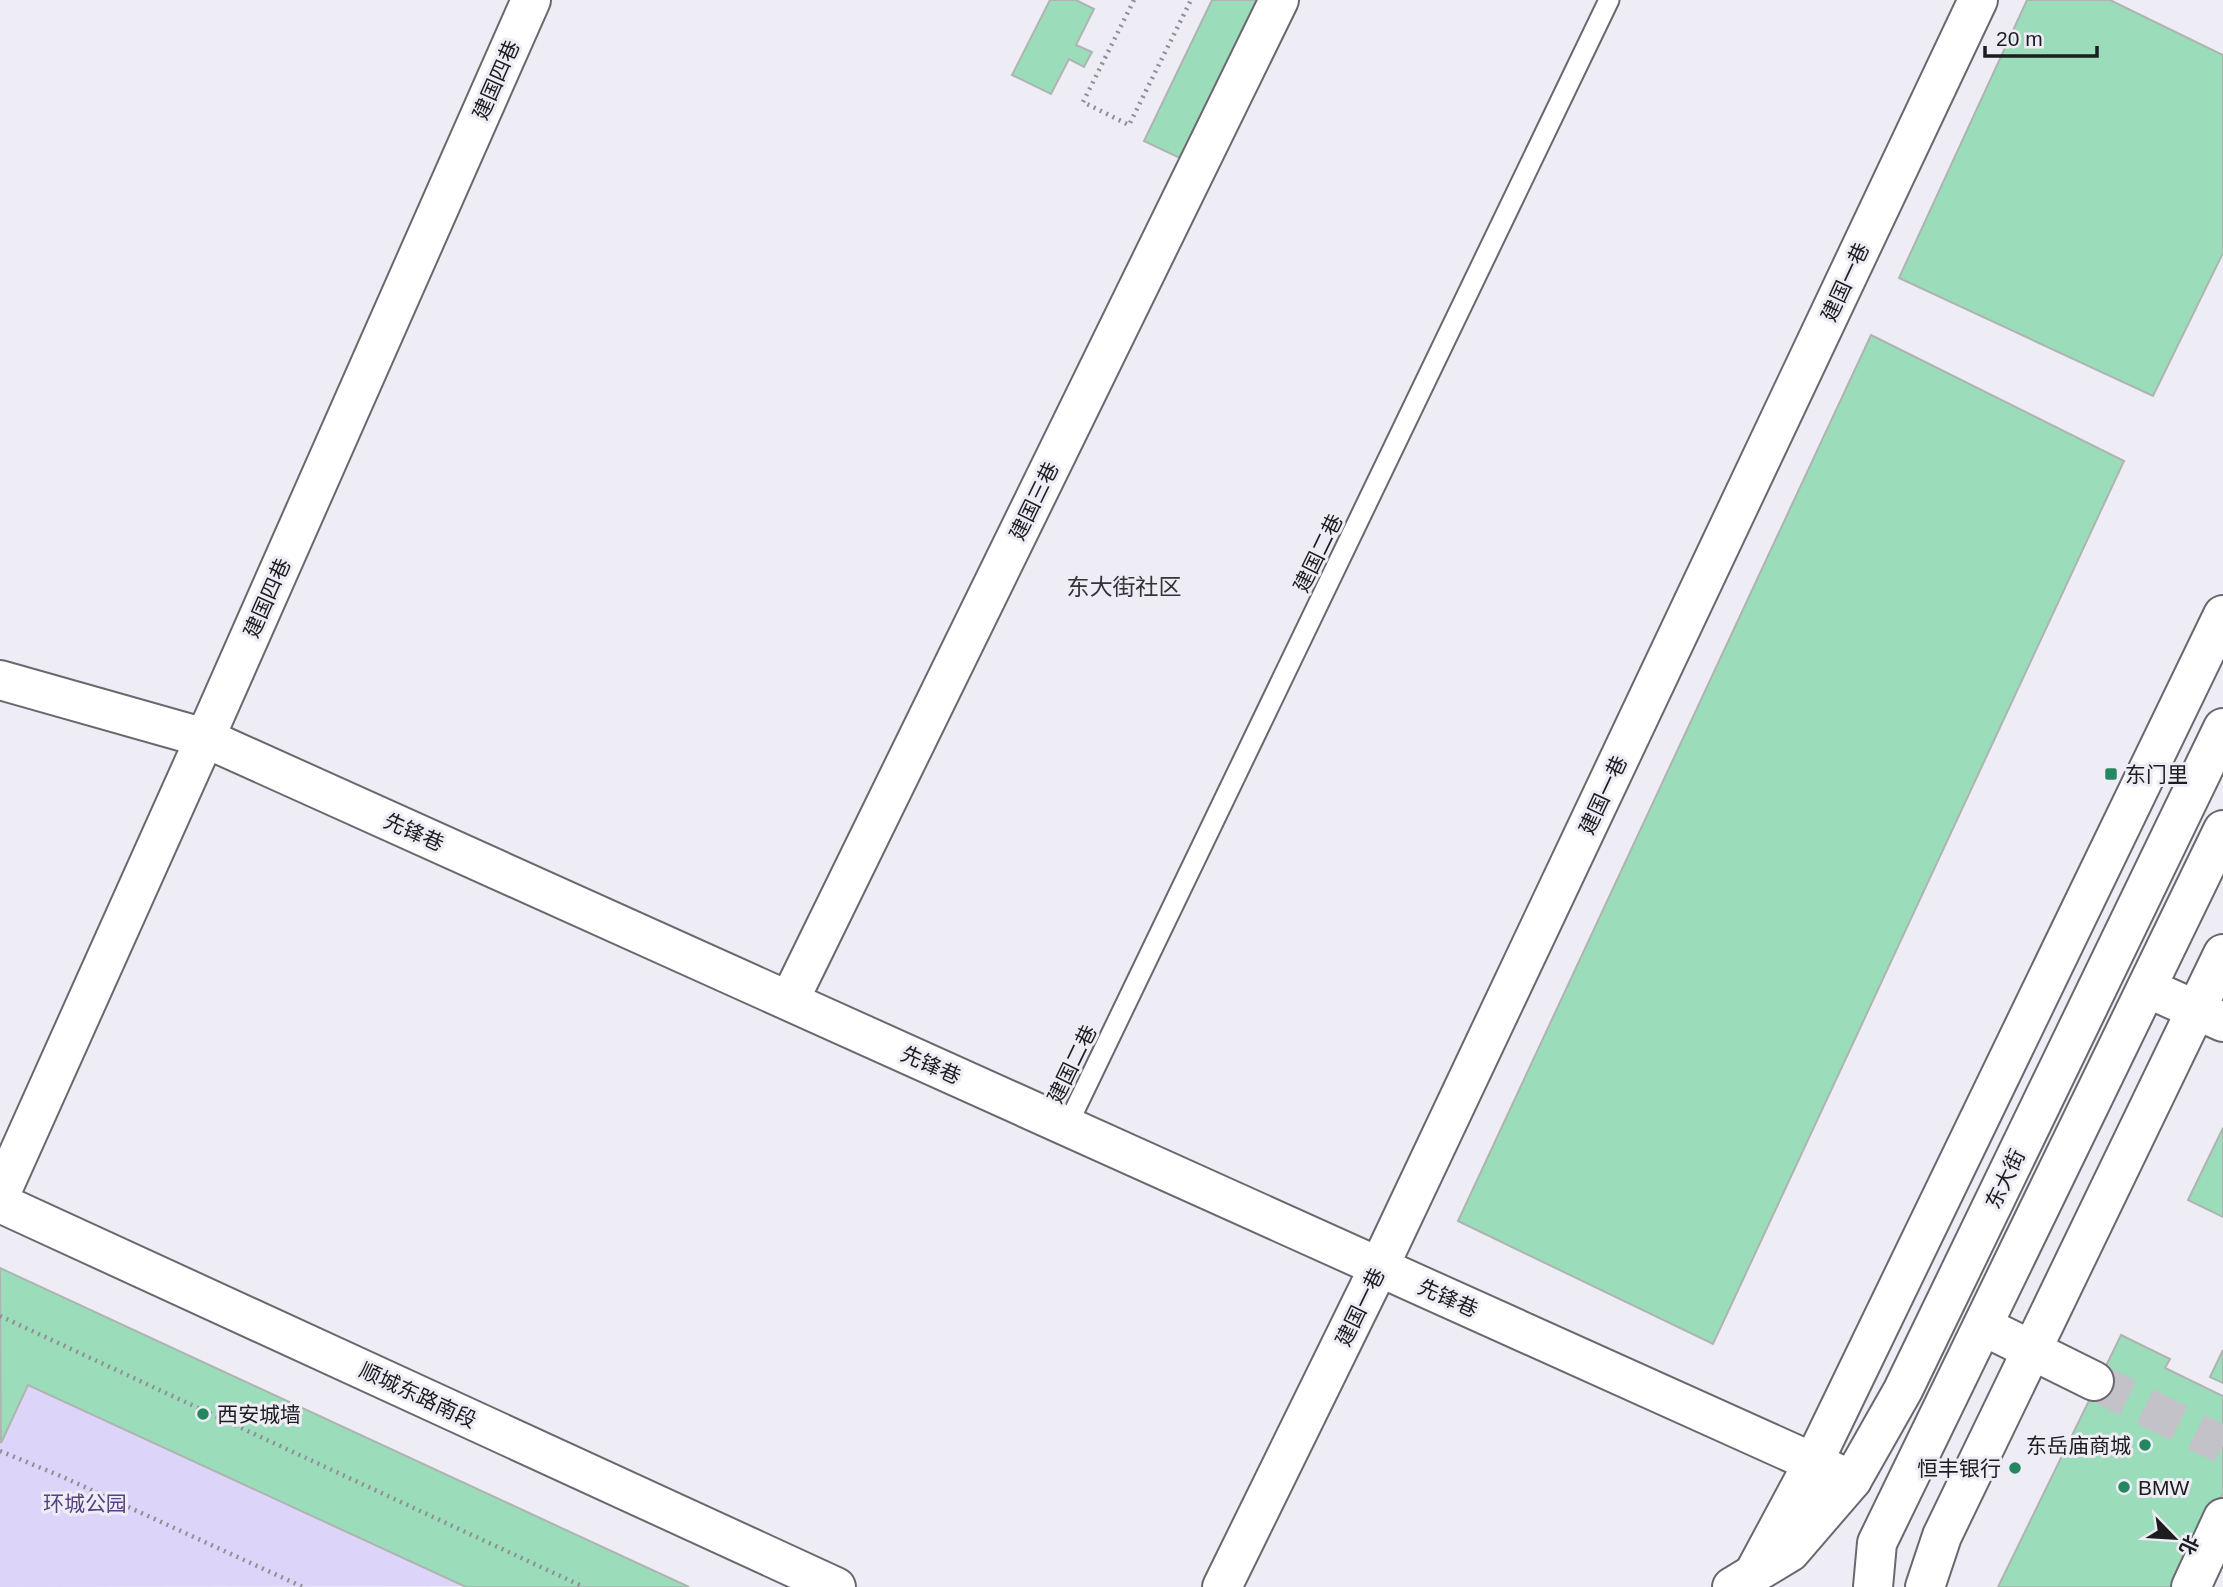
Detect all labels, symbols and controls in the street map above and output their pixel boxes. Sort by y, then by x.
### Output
scale bar [1985,14,2097,58]
text: 20 m [1996,27,2043,50]
street label: 建国四巷 [468,37,524,123]
street label: 建国一巷 [1817,239,1873,325]
street label: 建国三巷 [1005,458,1063,544]
street label: 建国二巷 [1289,510,1347,596]
street label: 建国四巷 [239,555,295,641]
district label: 东大街社区 [1067,574,1182,600]
street label: 建国一巷 [1575,752,1631,838]
place label: 东门里 [2125,763,2188,786]
marker: 东门里 [2103,766,2119,782]
street label: 先锋巷 [381,809,447,855]
street label: 建国二巷 [1043,1021,1101,1107]
street label: 先锋巷 [898,1042,964,1088]
street label: 东大街 [1981,1146,2029,1212]
street label: 建国一巷 [1331,1264,1389,1350]
street label: 先锋巷 [1415,1275,1481,1321]
street label: 顺城东路南段 [356,1358,480,1432]
place label: 西安城墙 [217,1403,301,1426]
marker: 西安城墙 [195,1406,211,1422]
place label: 东岳庙商城 [2026,1434,2131,1457]
marker: 东岳庙商城 [2137,1437,2153,1453]
place label: 恒丰银行 [1917,1457,2001,1480]
marker: 恒丰银行 [2007,1460,2023,1476]
place label: BMW [2138,1476,2190,1499]
marker: BMW [2116,1479,2132,1495]
park label: 环城公园 [43,1492,127,1515]
north arrow [2139,1503,2209,1573]
text: 北 [2175,1532,2202,1558]

